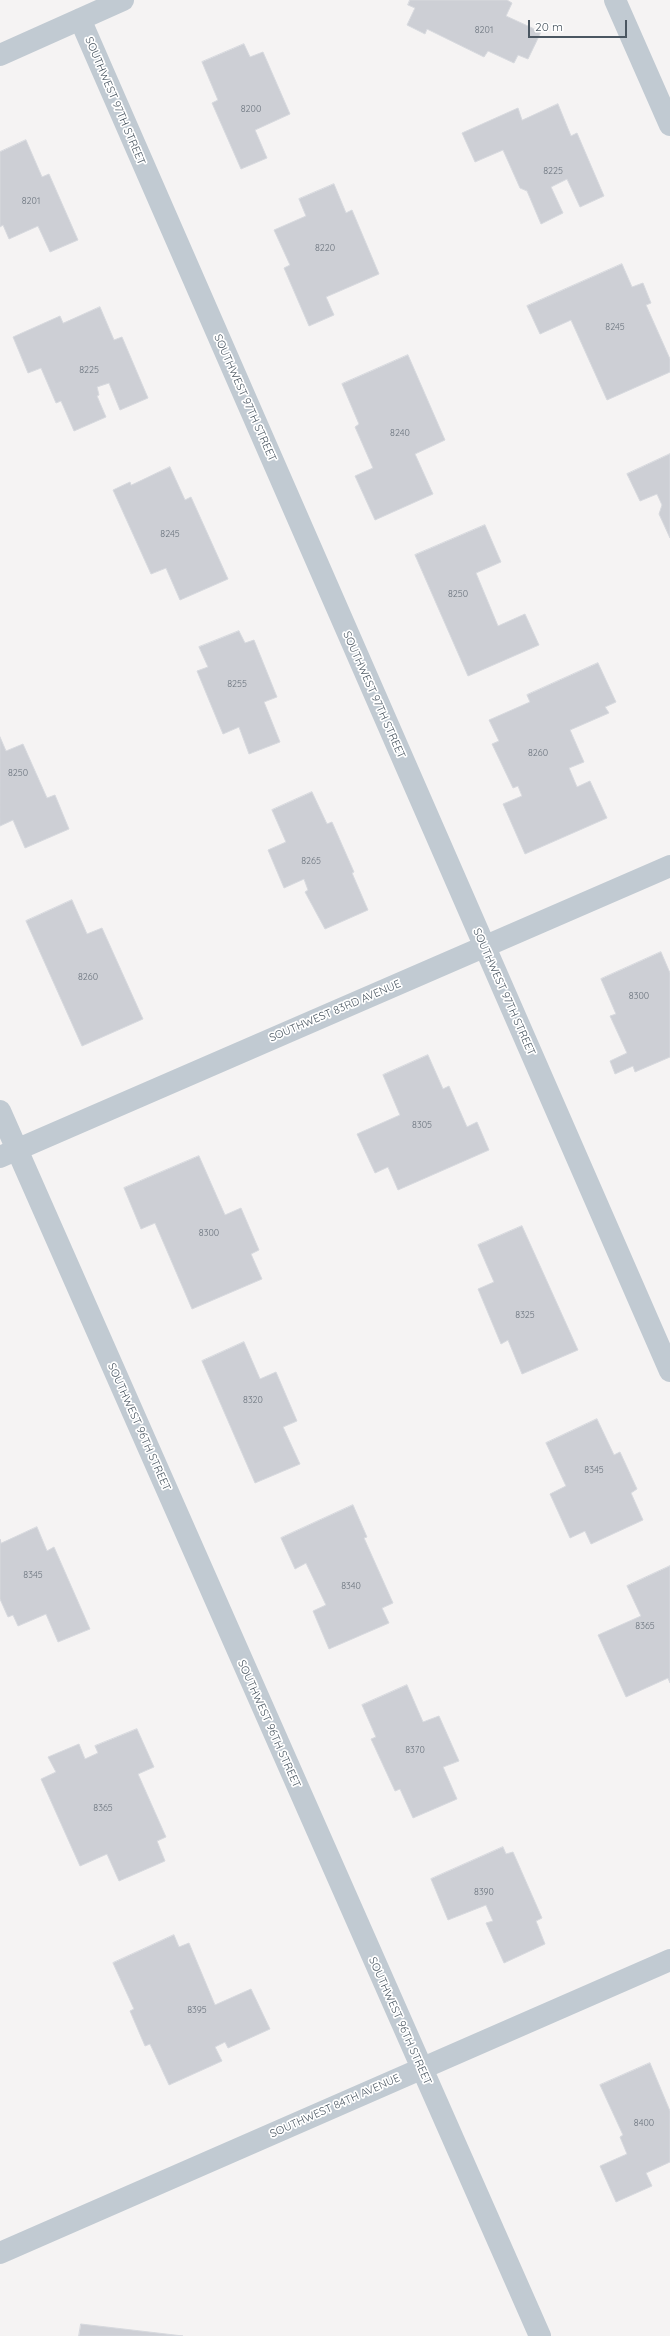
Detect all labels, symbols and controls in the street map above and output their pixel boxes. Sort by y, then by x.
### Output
scale bar [530,12,629,38]
text: 20 m [535,19,563,34]
house number: 8201 [475,25,493,35]
street label: SOUTHWEST 97TH STREET [82,35,148,167]
house number: 8200 [241,104,261,114]
house number: 8225 [543,166,563,176]
house number: 8201 [22,196,40,206]
house number: 8220 [315,243,335,253]
house number: 8245 [605,322,625,332]
street label: SOUTHWEST 97TH STREET [211,332,279,464]
house number: 8225 [79,365,99,375]
house number: 8240 [390,428,410,438]
house number: 8245 [160,529,180,539]
house number: 8250 [448,589,468,599]
street label: SOUTHWEST 97TH STREET [340,629,408,761]
house number: 8255 [227,679,247,689]
house number: 8260 [528,748,548,758]
house number: 8250 [8,768,28,778]
house number: 8265 [301,856,321,866]
street label: SOUTHWEST 97TH STREET [470,926,538,1058]
house number: 8260 [78,972,98,982]
street label: SOUTHWEST 83RD AVENUE [267,977,403,1045]
house number: 8300 [629,991,649,1001]
house number: 8305 [412,1120,432,1130]
house number: 8300 [199,1228,219,1238]
house number: 8325 [515,1310,535,1320]
street label: SOUTHWEST 96TH STREET [105,1361,173,1493]
house number: 8320 [243,1395,263,1405]
house number: 8345 [584,1465,604,1475]
house number: 8345 [23,1570,43,1580]
house number: 8340 [341,1581,361,1591]
house number: 8365 [635,1621,655,1631]
street label: SOUTHWEST 96TH STREET [235,1658,303,1790]
house number: 8370 [405,1745,425,1755]
house number: 8365 [93,1803,113,1813]
house number: 8390 [474,1887,494,1897]
street label: SOUTHWEST 96TH STREET [366,1955,434,2087]
house number: 8395 [187,2005,207,2015]
street label: SOUTHWEST 84TH AVENUE [268,2071,402,2141]
house number: 8400 [634,2118,654,2128]

